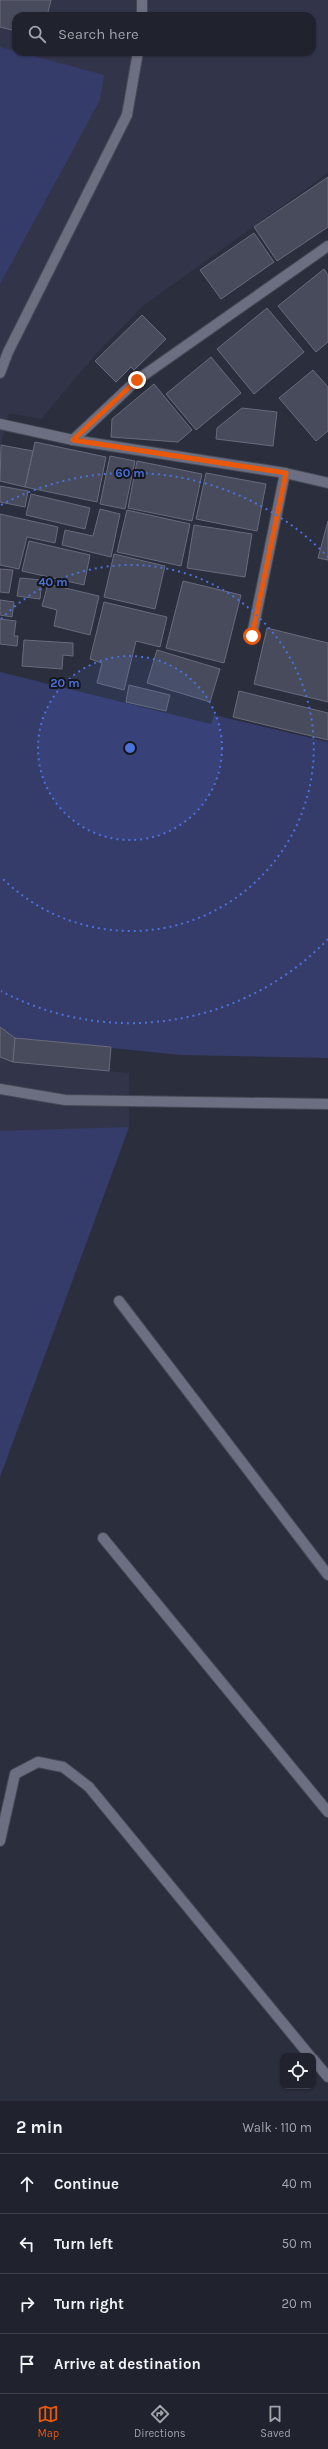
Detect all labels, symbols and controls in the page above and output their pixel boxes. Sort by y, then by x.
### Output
search box [12,12,316,56]
icon: search [26,23,48,45]
text: Search here [58,25,139,43]
route end [128,371,146,389]
text: 60 m [115,466,145,480]
text: 40 m [38,575,68,589]
route start [243,627,261,645]
text: 20 m [50,676,80,690]
centre of rings [123,741,137,755]
map controls [280,2053,316,2089]
button: locate [280,2053,316,2089]
text: 2 min [16,2117,63,2137]
text: Walk · 110 m [243,2120,312,2135]
icon: ahead [16,2173,38,2195]
text: Continue [54,2175,119,2193]
text: 40 m [282,2176,312,2191]
icon: left [16,2233,38,2255]
text: Turn left [54,2235,113,2253]
text: 50 m [282,2236,312,2251]
icon: right [16,2293,38,2315]
text: Turn right [54,2295,124,2313]
text: 20 m [282,2296,312,2311]
icon: arrive [16,2353,38,2375]
text: Arrive at destination [54,2355,201,2373]
tab: Map [37,2403,59,2440]
tab: Directions [134,2403,186,2440]
tab: Saved [260,2403,291,2440]

